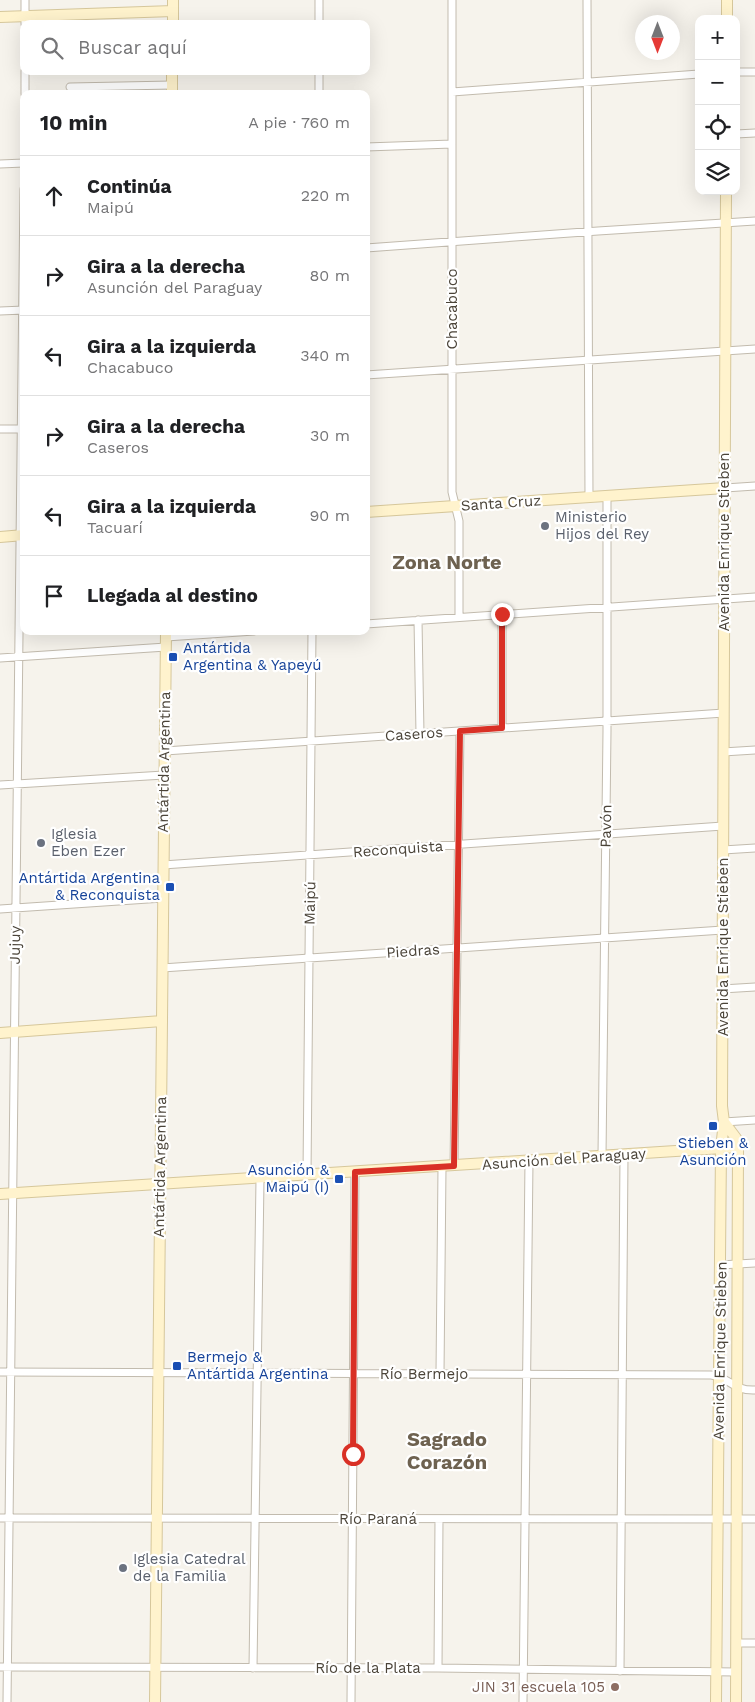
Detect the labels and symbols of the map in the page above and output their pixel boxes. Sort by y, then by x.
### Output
north arrow [635,15,680,60]
street label: Chacabuco [443,268,461,350]
street label: Avenida Enrique Stieben [715,452,733,632]
street label: Santa Cruz [460,491,542,515]
place label: Ministerio Hijos del Rey [555,508,649,543]
marker: Ministerio Hijos del Rey [539,520,551,532]
district label: Zona Norte [392,550,502,574]
route end [491,603,514,626]
place label: Antártida Argentina & Yapeyú [183,639,322,674]
marker: Antártida Argentina & Yapeyú [167,651,179,663]
street label: Antártida Argentina [154,691,174,833]
street label: Caseros [384,723,444,745]
street label: Pavón [597,804,615,848]
place label: Iglesia Eben Ezer [51,825,125,860]
marker: Iglesia Eben Ezer [35,837,47,849]
street label: Reconquista [352,837,444,861]
street label: Avenida Enrique Stieben [714,857,732,1037]
place label: Antártida Argentina & Reconquista [19,869,161,904]
marker: Antártida Argentina & Reconquista [164,881,176,893]
street label: Maipú [301,881,319,925]
street label: Jujuy [6,925,24,964]
street label: Piedras [386,940,440,962]
street label: Antártida Argentina [150,1096,170,1238]
marker: Stieben & Asunción [707,1120,719,1132]
place label: Stieben & Asunción [678,1134,749,1169]
street label: Asunción del Paraguay [481,1144,647,1174]
place label: Asunción & Maipú (I) [248,1161,330,1196]
marker: Asunción & Maipú (I) [333,1173,345,1185]
street label: Avenida Enrique Stieben [709,1261,731,1441]
place label: Bermejo & Antártida Argentina [187,1348,329,1383]
marker: Bermejo & Antártida Argentina [171,1360,183,1372]
street label: Río Bermejo [380,1365,468,1383]
district label: Sagrado Corazón [407,1427,487,1474]
route start [342,1443,365,1466]
street label: Río Paraná [339,1510,417,1528]
place label: Iglesia Catedral de la Familia [133,1550,246,1585]
marker: Iglesia Catedral de la Familia [117,1562,129,1574]
street label: Río de la Plata [315,1659,421,1677]
place label: JIN 31 escuela 105 [472,1678,605,1696]
marker: JIN 31 escuela 105 [609,1681,621,1693]

